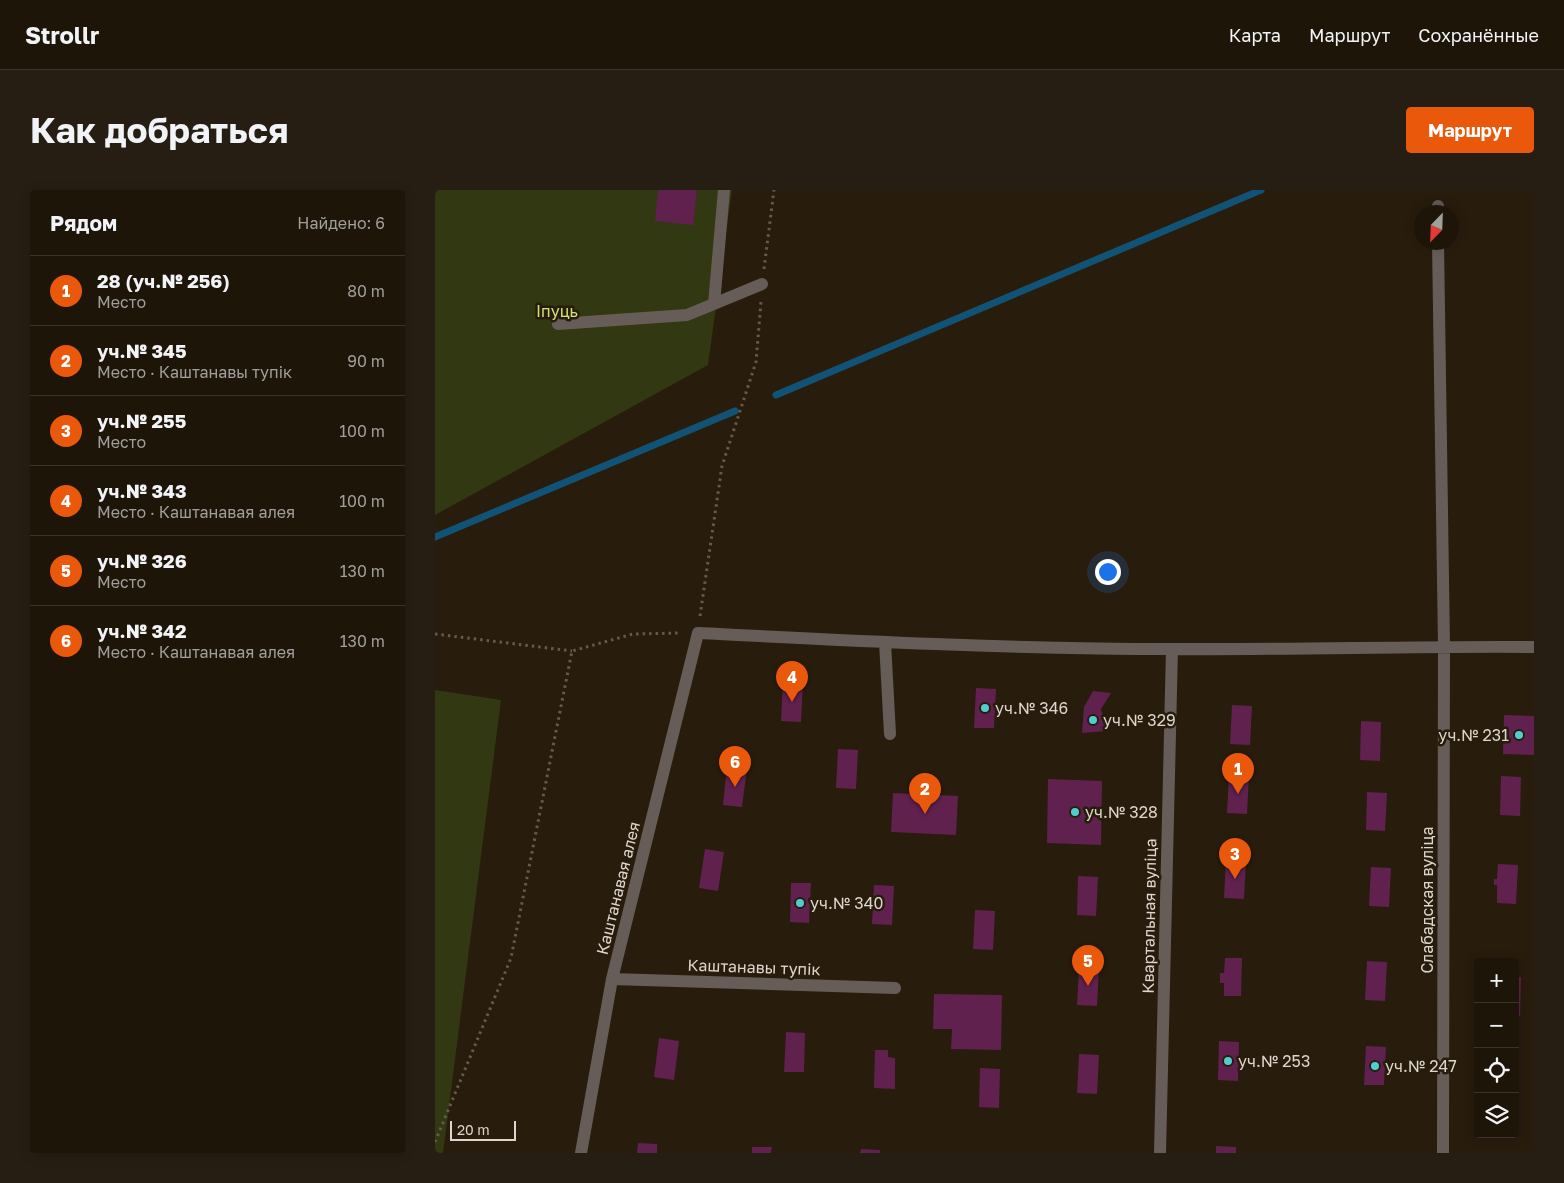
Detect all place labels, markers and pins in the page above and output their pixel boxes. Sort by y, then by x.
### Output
pin: 4 [776,661,808,702]
place label: уч.№ 346 [995,698,1068,718]
marker: уч.№ 346 [979,702,991,714]
place label: уч.№ 329 [1103,710,1176,730]
marker: уч.№ 329 [1087,714,1099,726]
place label: уч.№ 231 [1438,725,1509,745]
marker: уч.№ 231 [1513,729,1525,741]
pin: 6 [719,746,751,787]
pin: 1 [1222,753,1254,794]
pin: 2 [909,773,941,814]
place label: уч.№ 328 [1085,802,1158,822]
marker: уч.№ 328 [1069,806,1081,818]
pin: 3 [1219,838,1251,879]
place label: уч.№ 340 [810,893,883,913]
marker: уч.№ 340 [794,897,806,909]
pin: 5 [1072,945,1104,986]
place label: уч.№ 253 [1238,1051,1310,1071]
marker: уч.№ 253 [1222,1055,1234,1067]
place label: уч.№ 247 [1385,1056,1457,1076]
marker: уч.№ 247 [1369,1060,1381,1072]

